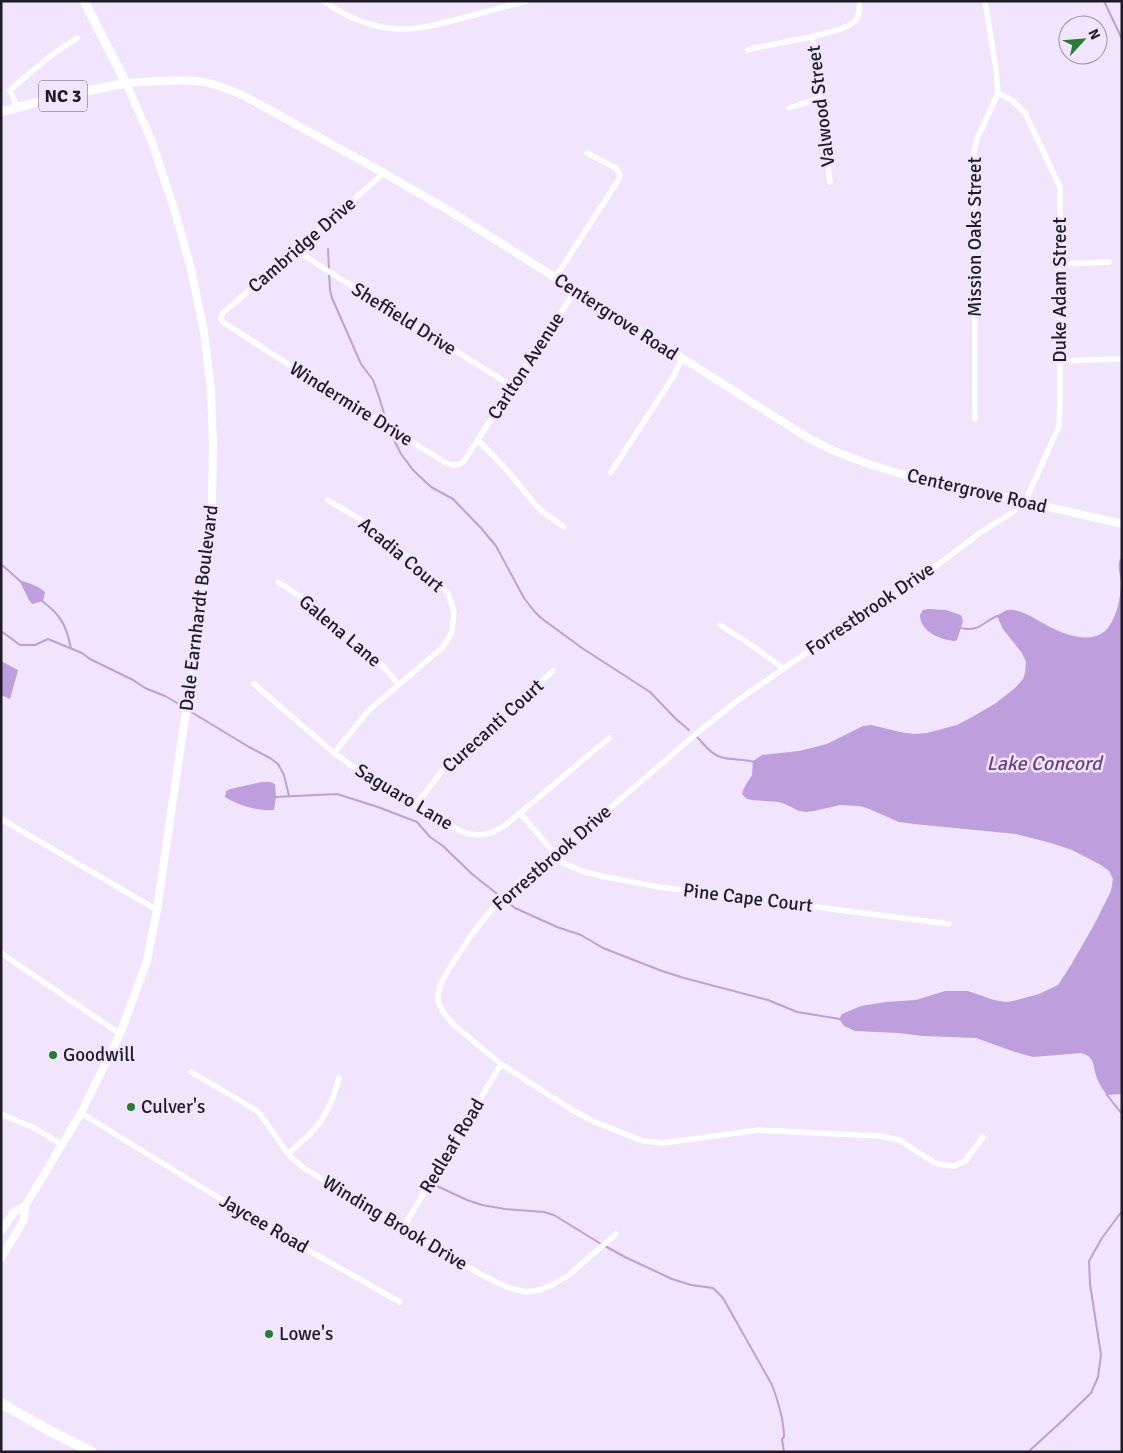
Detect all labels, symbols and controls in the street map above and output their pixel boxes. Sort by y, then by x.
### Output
north arrow [1058,15,1108,65]
text: N [1084,26,1104,43]
street label: Valwood Street [802,44,840,168]
road number: NC 3 [39,80,87,112]
street label: Mission Oaks Street [963,157,987,317]
street label: Cambridge Drive [243,192,361,298]
street label: Duke Adam Street [1048,217,1072,363]
street label: Centergrove Road [549,268,683,366]
street label: Sheffield Drive [347,277,461,361]
street label: Carlton Avenue [482,308,570,424]
street label: Windermire Drive [285,356,417,452]
street label: Centergrove Road [905,463,1049,519]
street label: Dale Earnhardt Boulevard [174,503,224,713]
street label: Acadia Court [353,512,449,598]
street label: Forrestbrook Drive [801,557,939,661]
street label: Galena Lane [294,590,386,672]
street label: Curecanti Court [437,674,549,778]
water label: Lake Concord [986,751,1104,776]
street label: Saguaro Lane [351,758,457,836]
street label: Forrestbrook Drive [488,800,616,916]
street label: Pine Cape Court [682,878,814,918]
place label: Goodwill [63,1043,135,1067]
marker: Goodwill [47,1049,59,1061]
street label: Redleaf Road [414,1094,490,1198]
place label: Culver's [141,1095,205,1119]
marker: Culver's [125,1101,137,1113]
street label: Winding Brook Drive [318,1170,472,1276]
street label: Jaycee Road [215,1189,313,1259]
place label: Lowe's [279,1322,333,1346]
marker: Lowe's [263,1328,275,1340]

